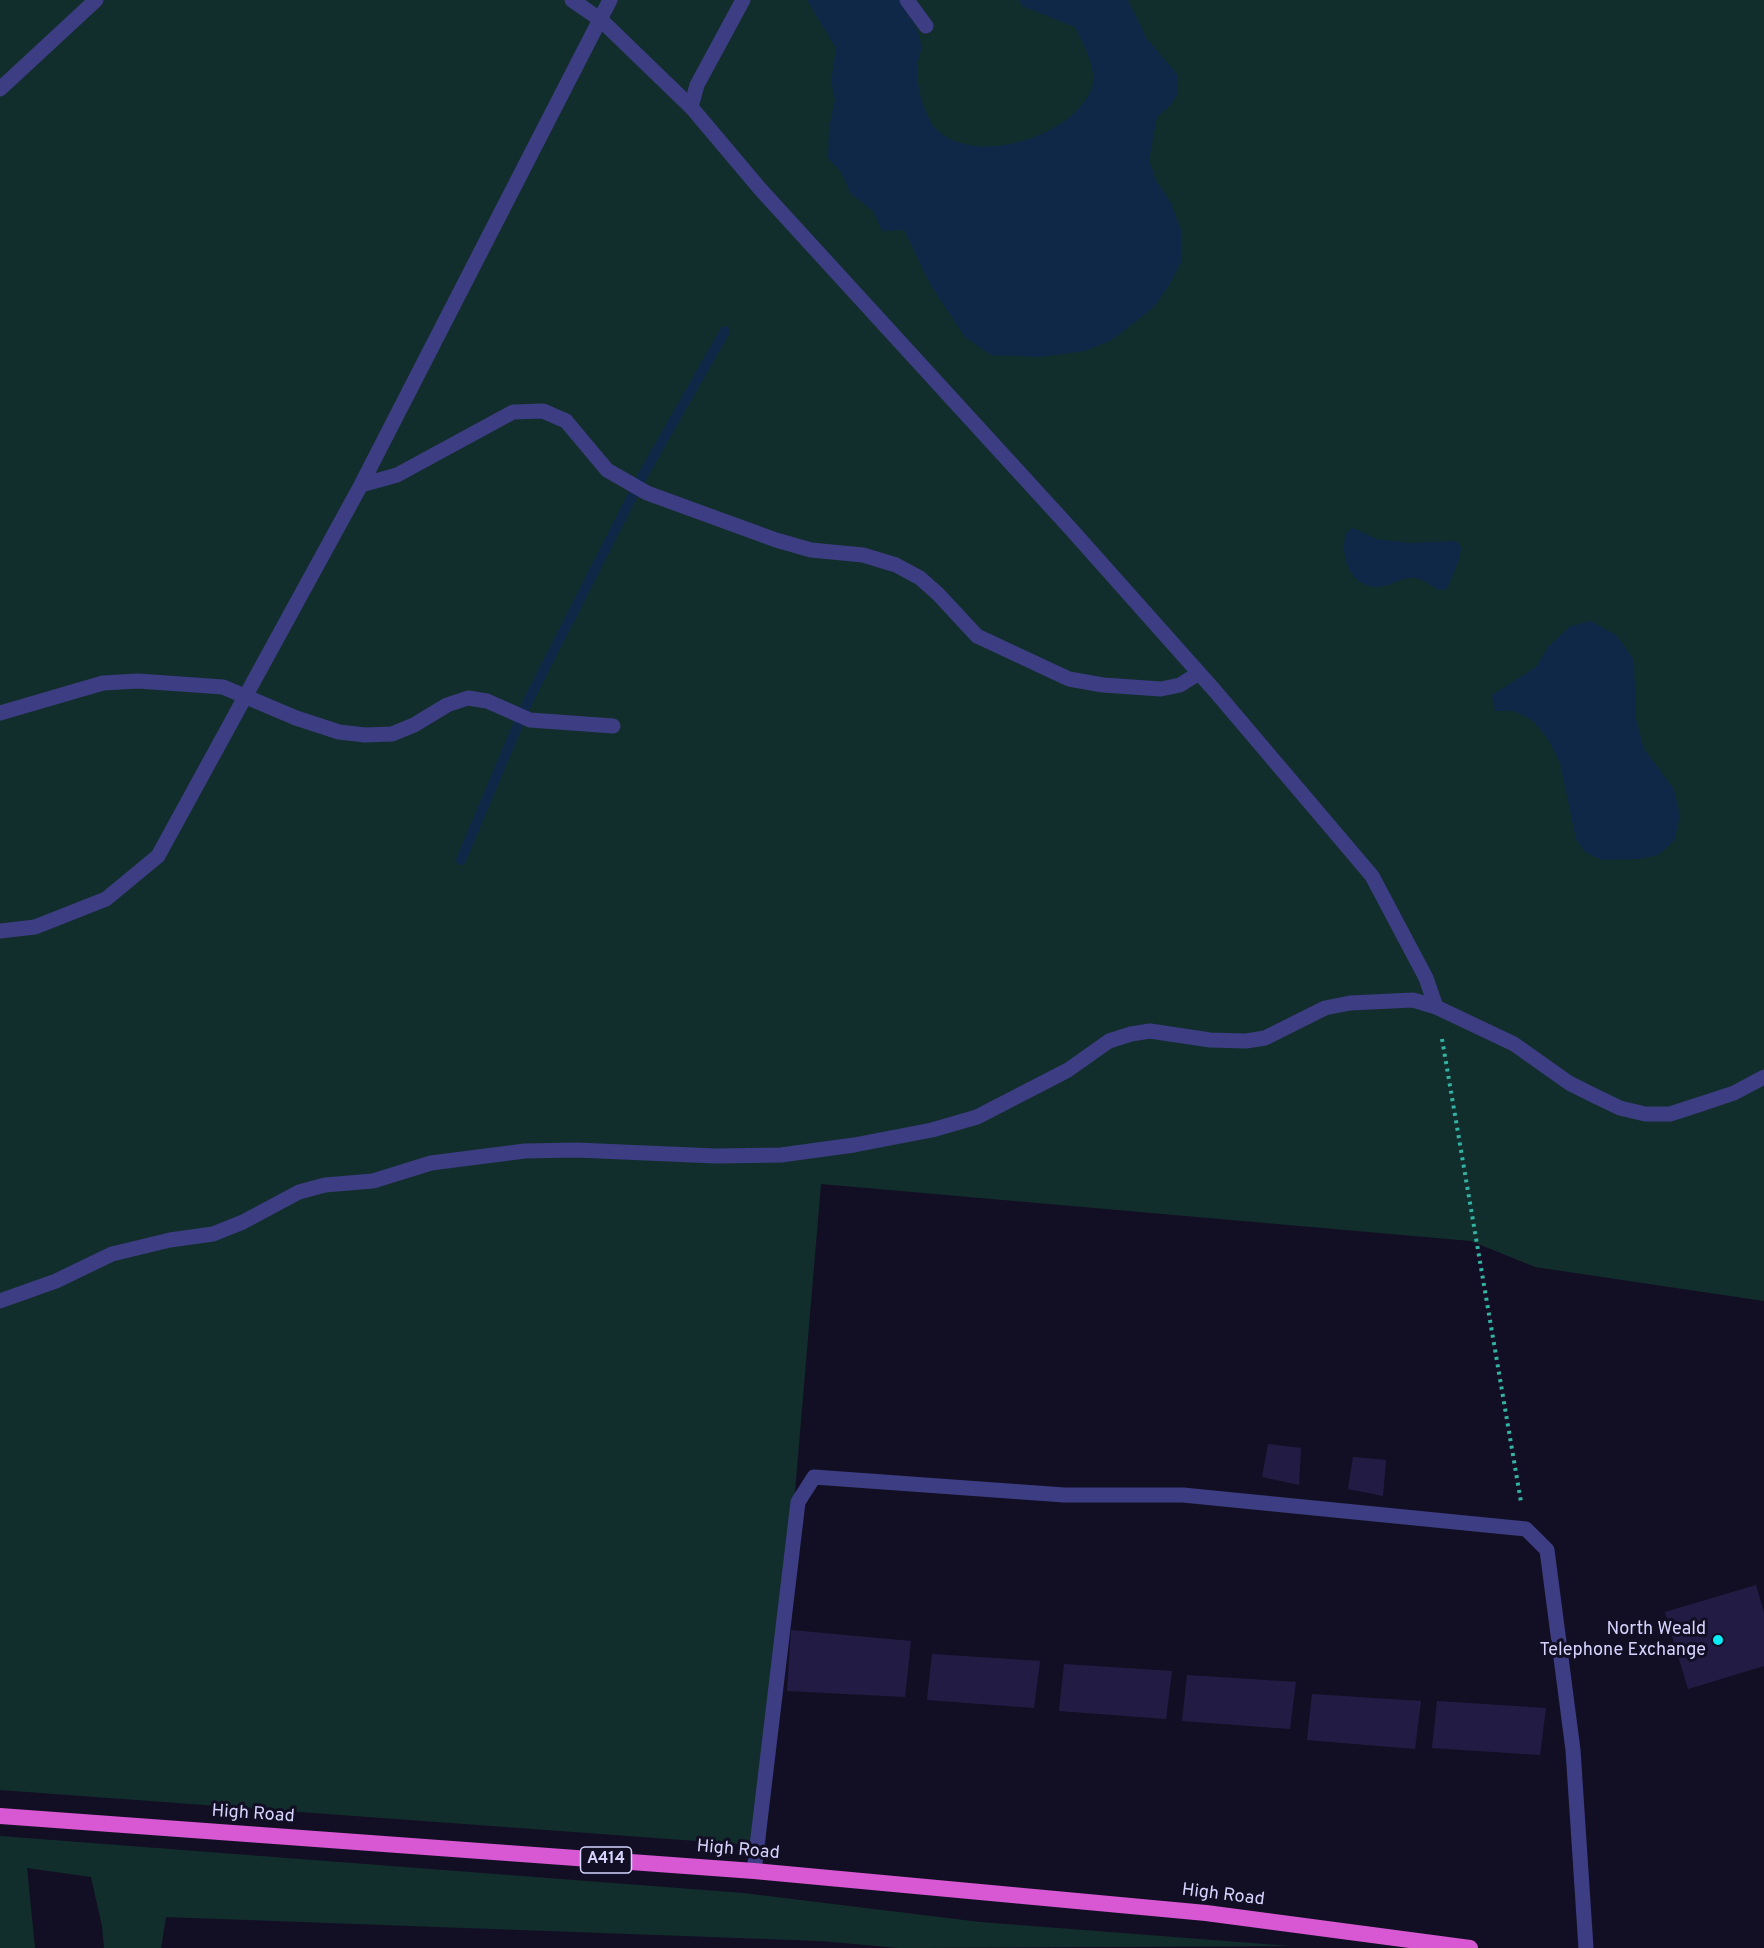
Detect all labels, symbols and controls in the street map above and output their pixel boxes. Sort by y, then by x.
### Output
place label: North Weald Telephone Exchange [1539,1619,1706,1662]
marker: North Weald Telephone Exchange [1711,1633,1725,1647]
street label: High Road [211,1801,295,1829]
street label: High Road [696,1837,780,1865]
road number: A414 [580,1847,632,1873]
street label: High Road [1180,1880,1266,1912]

